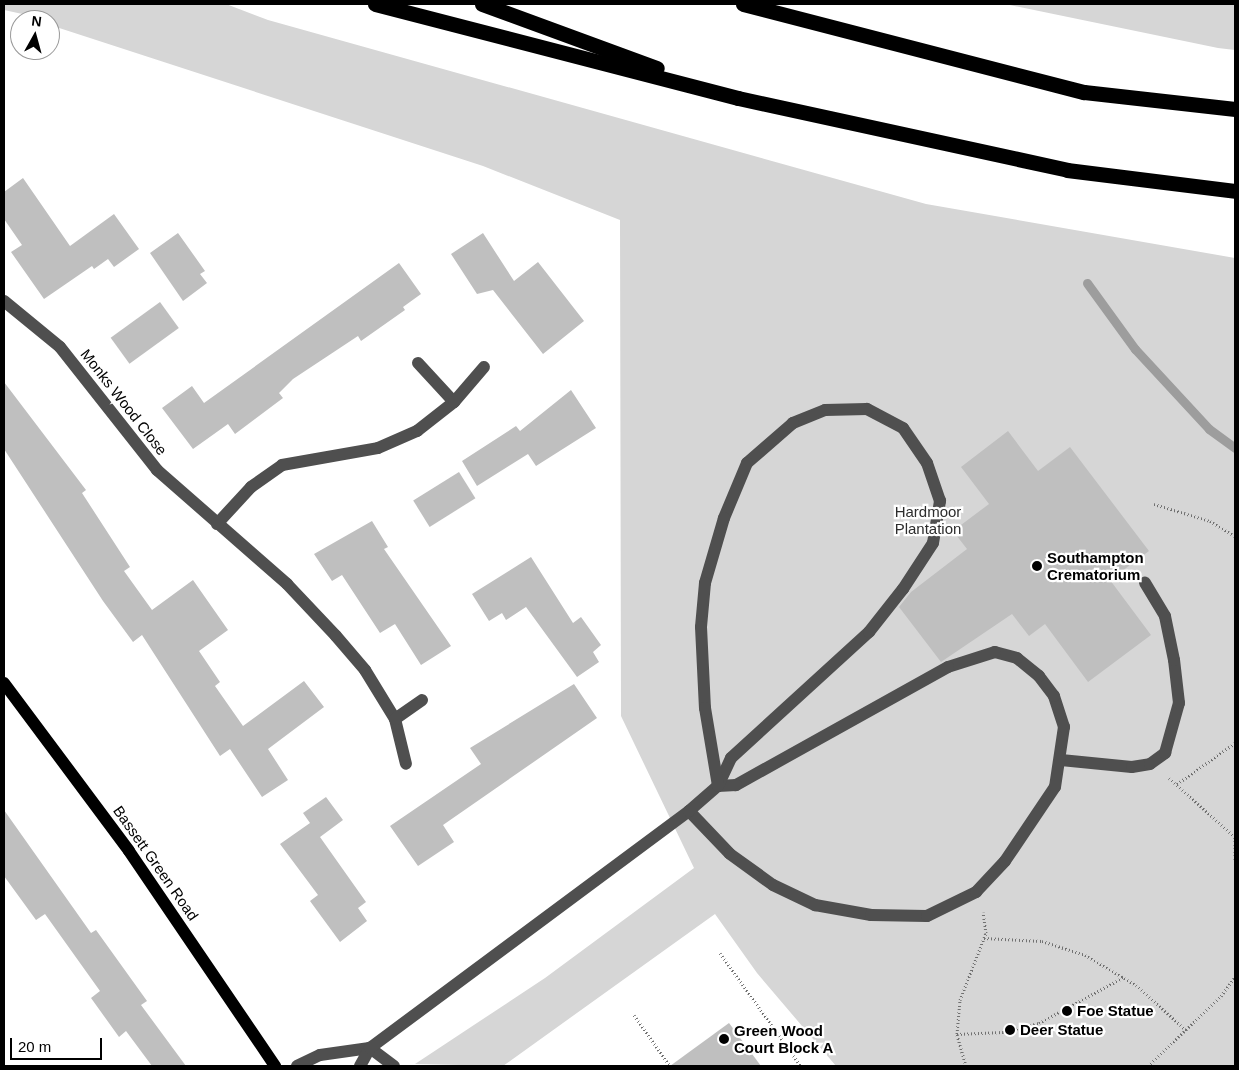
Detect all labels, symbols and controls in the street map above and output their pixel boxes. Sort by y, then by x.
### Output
north arrow [10,10,60,60]
text: N [31,13,43,30]
street label: Monks Wood Close [77,345,171,459]
park label: Hardmoor Plantation [895,502,961,537]
place label: Southampton Crematorium [1047,548,1144,583]
marker: Southampton Crematorium [1031,560,1043,572]
street label: Bassett Green Road [110,802,202,924]
place label: Foe Statue [1077,1002,1154,1020]
marker: Foe Statue [1061,1005,1073,1017]
place label: Green Wood Court Block A [734,1021,834,1056]
place label: Deer Statue [1020,1021,1103,1039]
marker: Deer Statue [1004,1024,1016,1036]
scale bar [12,1028,105,1060]
marker: Green Wood Court Block A [718,1033,730,1045]
text: 20 m [18,1038,51,1055]

